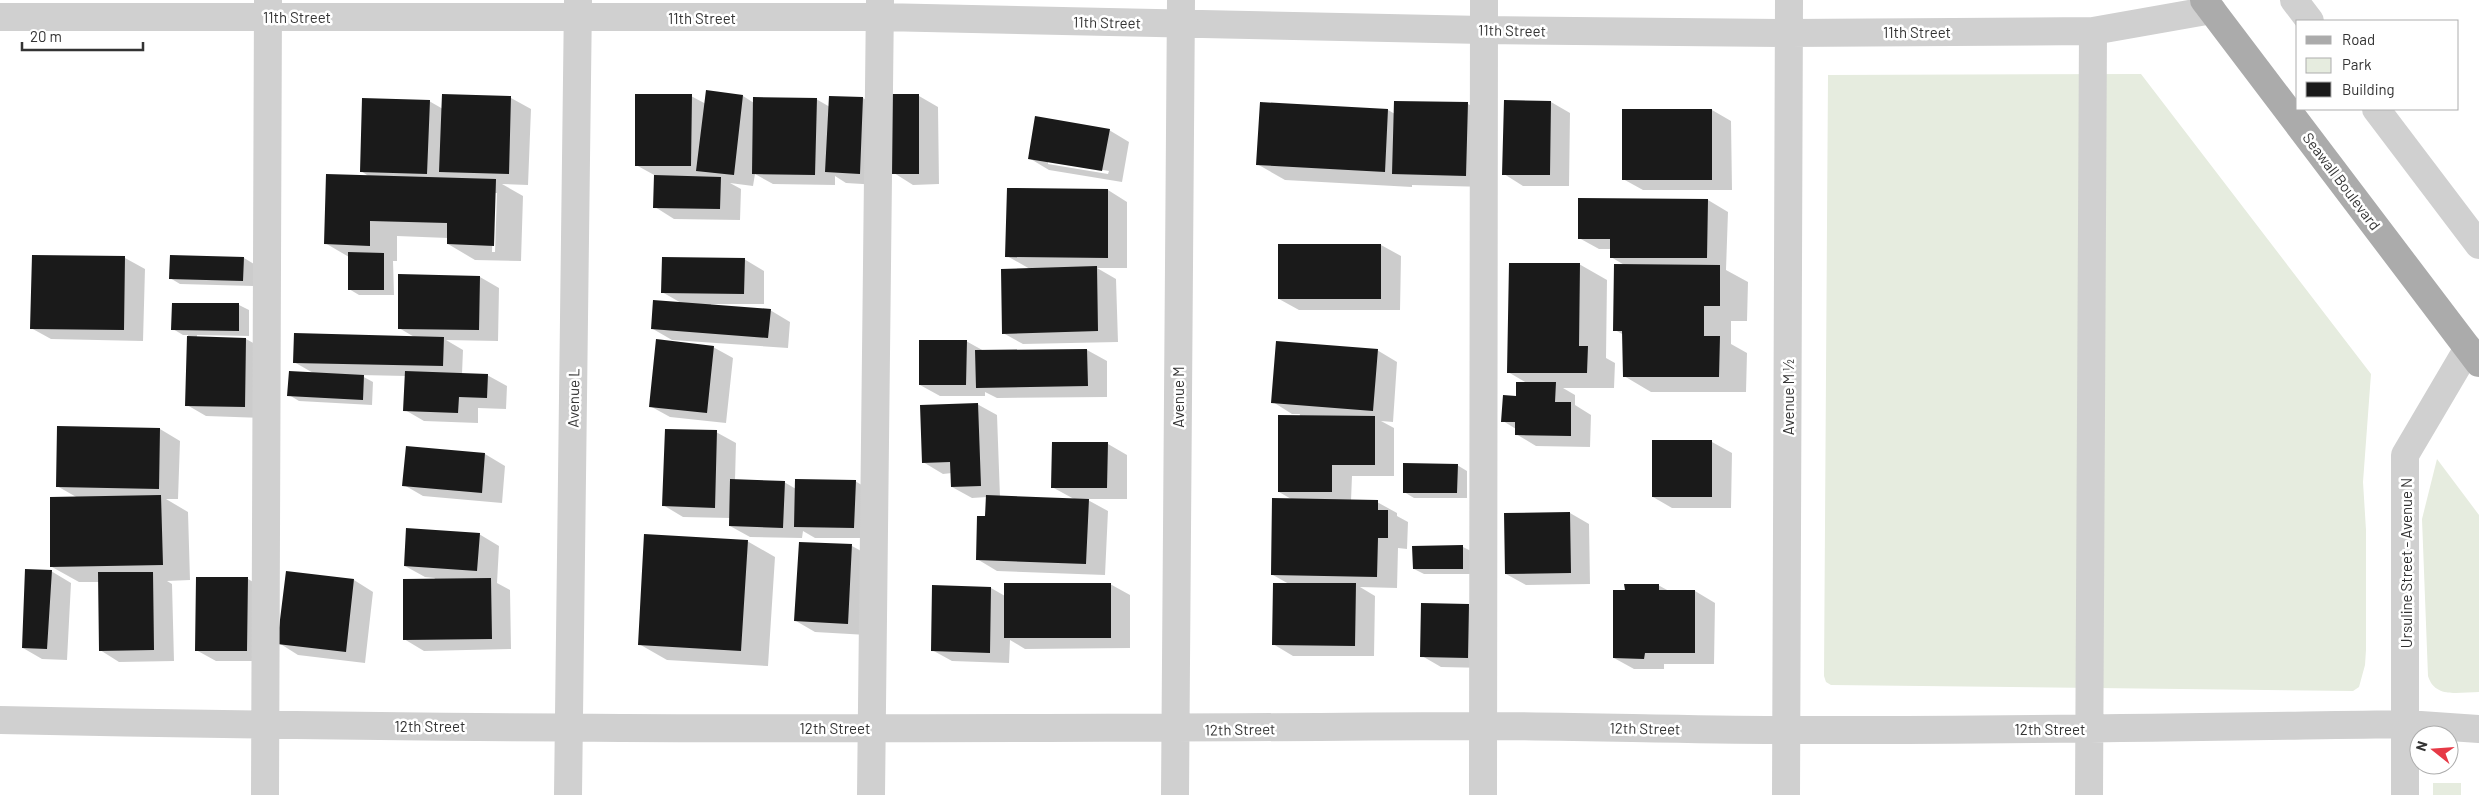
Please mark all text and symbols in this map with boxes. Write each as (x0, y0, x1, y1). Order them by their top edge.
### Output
street label: 11th Street (263, 8, 331, 26)
street label: 11th Street (668, 9, 736, 27)
street label: 11th Street (1073, 12, 1141, 32)
scale bar (22, 20, 144, 52)
street label: 11th Street (1478, 20, 1546, 40)
legend (2296, 20, 2459, 110)
street label: 11th Street (1883, 23, 1951, 41)
text: 20 m (30, 27, 62, 45)
text: Road (2342, 30, 2375, 48)
text: Park (2342, 55, 2372, 73)
text: Building (2342, 80, 2395, 98)
street label: Seawall Boulevard (2299, 129, 2385, 233)
street label: Avenue M ½ (1779, 359, 1797, 435)
street label: Avenue M (1169, 366, 1187, 428)
street label: Avenue L (563, 368, 583, 428)
street label: Ursuline Street - Avenue N (2397, 478, 2415, 648)
street label: 12th Street (395, 717, 465, 735)
street label: 12th Street (1609, 718, 1681, 738)
street label: 12th Street (800, 719, 870, 737)
street label: 12th Street (1204, 719, 1276, 739)
street label: 12th Street (2015, 720, 2085, 738)
north arrow (2409, 725, 2459, 775)
text: N (2412, 739, 2431, 753)

